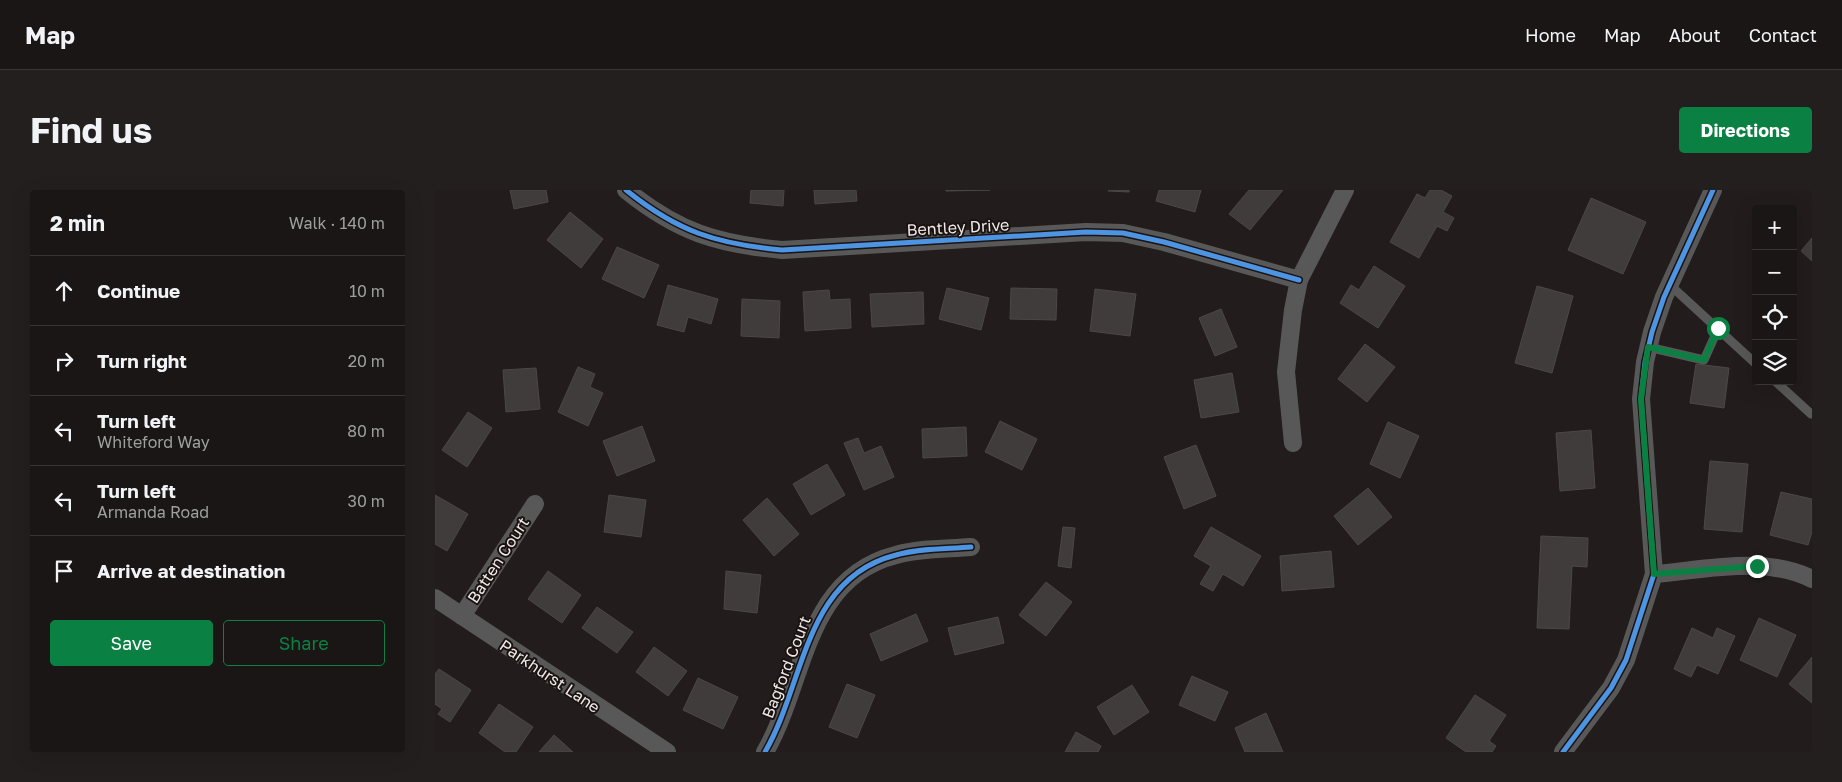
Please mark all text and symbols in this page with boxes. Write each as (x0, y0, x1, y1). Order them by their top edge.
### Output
text: Map (25, 20, 75, 49)
text: Home (1525, 24, 1576, 46)
text: Map (1604, 24, 1641, 46)
text: About (1669, 24, 1721, 46)
text: Contact (1749, 24, 1817, 46)
button: Directions (1679, 107, 1812, 153)
text: Find us (30, 109, 152, 151)
map controls (1752, 205, 1797, 385)
button: + (1752, 205, 1797, 250)
text: 2 min (50, 210, 105, 236)
text: Walk · 140 m (289, 213, 385, 233)
street label: Bentley Drive (906, 214, 1010, 240)
button: − (1752, 250, 1797, 295)
icon: ahead (50, 277, 78, 305)
text: Continue (97, 279, 180, 302)
text: 10 m (349, 281, 385, 301)
button: locate (1752, 295, 1797, 340)
route start (1707, 317, 1730, 340)
button: layers (1752, 340, 1797, 385)
icon: right (50, 347, 78, 375)
text: Turn right (97, 349, 187, 372)
text: 20 m (348, 351, 385, 371)
text: Turn left (97, 409, 176, 432)
icon: left (50, 417, 78, 445)
text: 80 m (347, 421, 385, 441)
text: Whiteford Way (97, 432, 210, 452)
text: Turn left (97, 479, 176, 502)
icon: left (50, 487, 78, 515)
text: 30 m (348, 491, 385, 511)
text: Armanda Road (97, 502, 209, 522)
street label: Batten Court (463, 513, 533, 607)
route end (1746, 555, 1769, 578)
icon: arrive (50, 557, 78, 585)
text: Arrive at destination (97, 559, 285, 582)
street label: Bagford Court (757, 613, 815, 721)
button: Save (50, 620, 213, 666)
button: Share (223, 620, 385, 666)
street label: Parkhurst Lane (496, 635, 604, 717)

